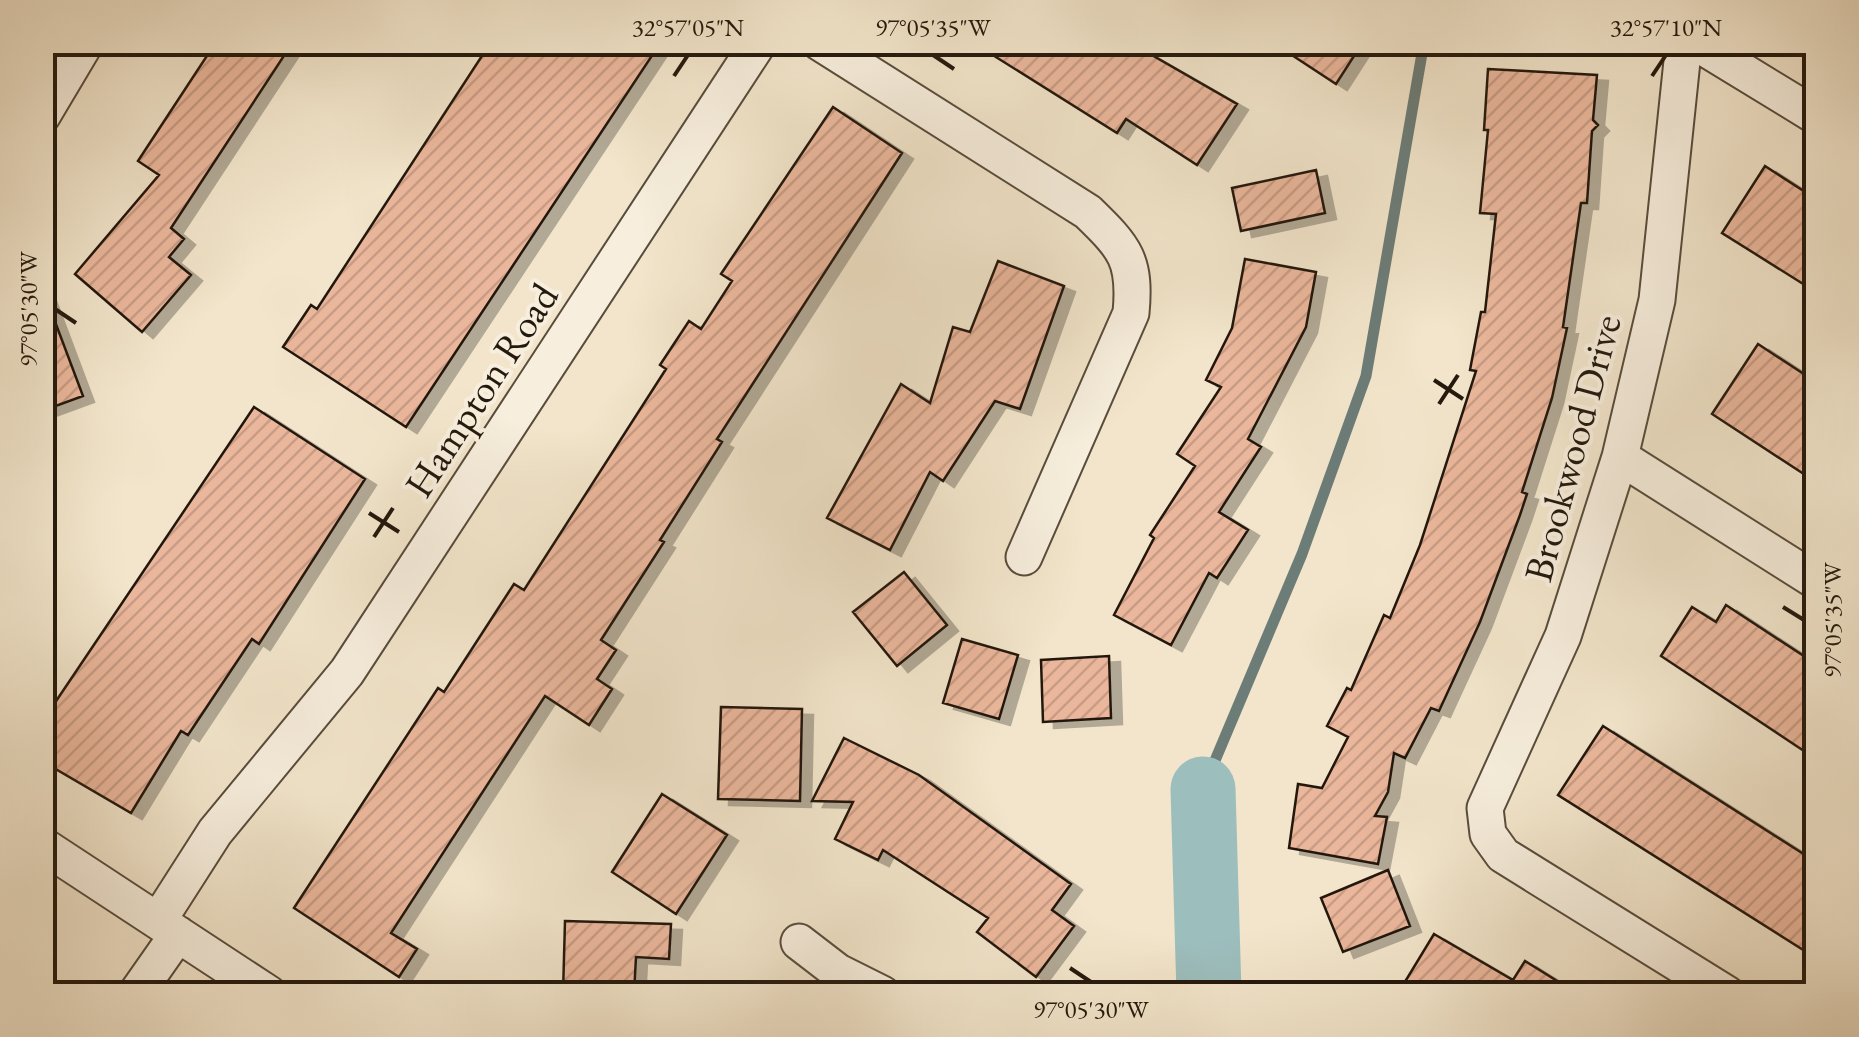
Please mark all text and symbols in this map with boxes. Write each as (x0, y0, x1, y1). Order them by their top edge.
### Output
text: 32°57'05"N (632, 11, 744, 43)
text: 97°05'35"W (875, 11, 992, 43)
text: 32°57'10"N (1610, 11, 1722, 43)
text: 97°05'30"W (12, 250, 44, 367)
street label: Hampton Road (392, 272, 570, 507)
street label: Brookwood Drive (1511, 309, 1633, 587)
text: 97°05'35"W (1816, 561, 1848, 678)
text: 97°05'30"W (1033, 993, 1150, 1025)

